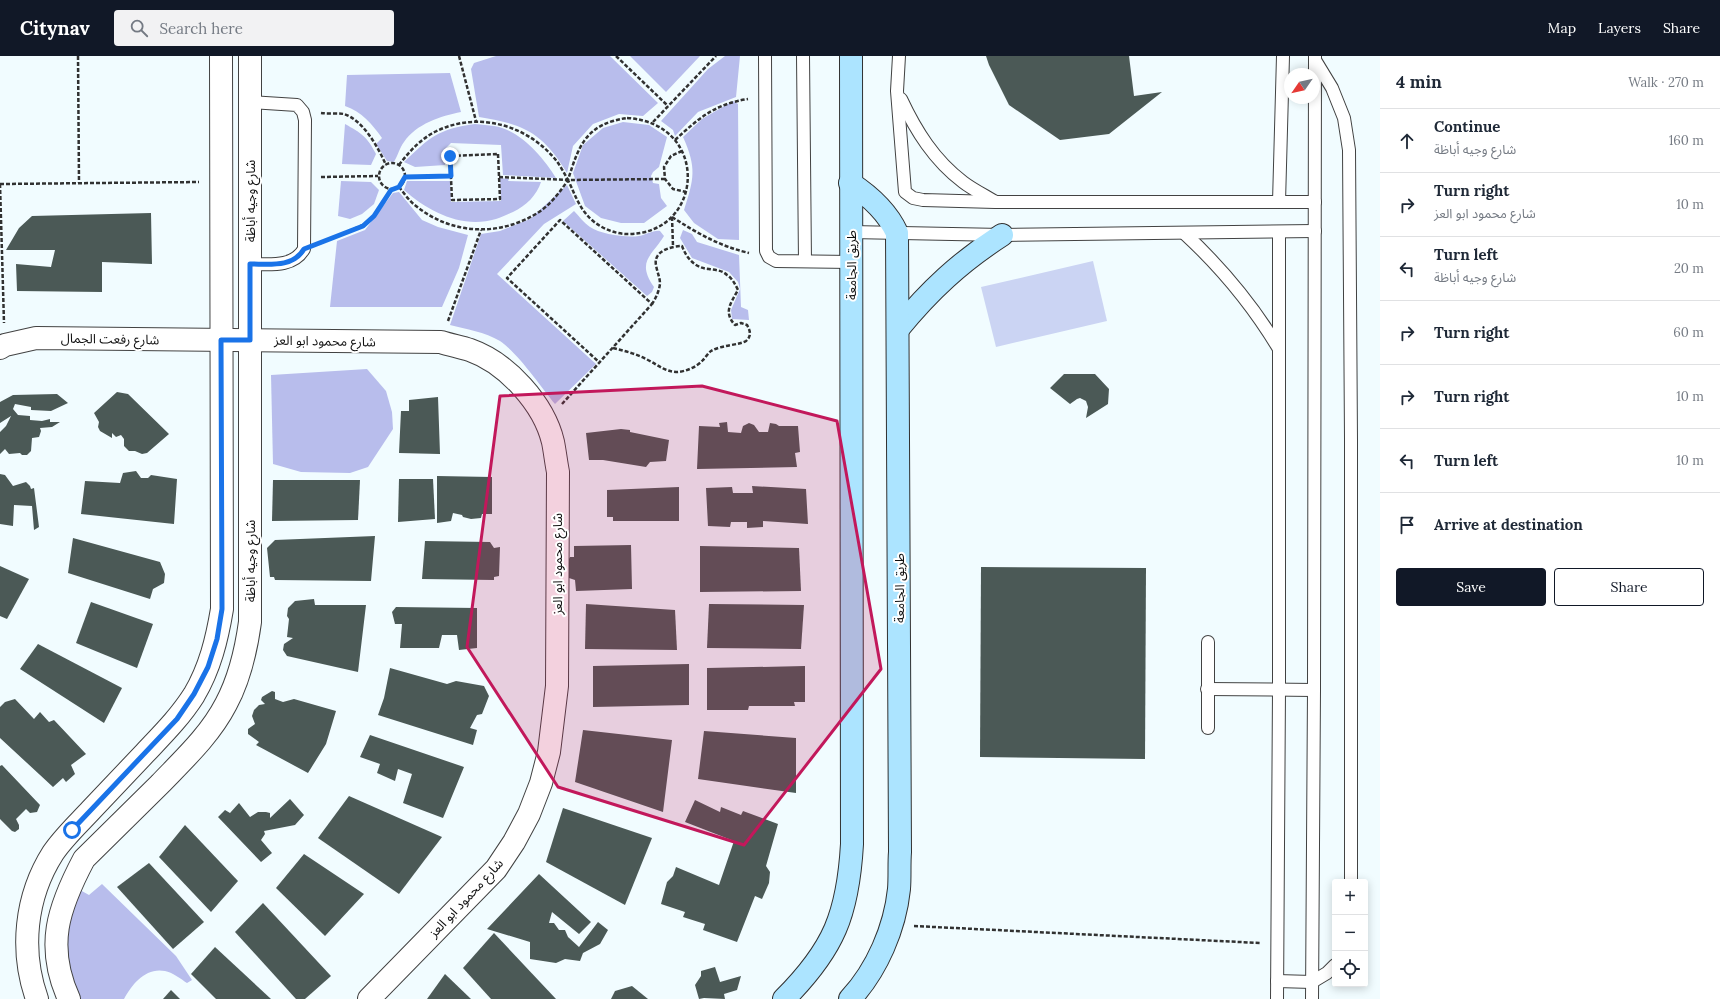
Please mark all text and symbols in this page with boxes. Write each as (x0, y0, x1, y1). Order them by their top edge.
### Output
search box (114, 10, 394, 46)
text: Citynav (20, 16, 90, 40)
icon: search (128, 17, 150, 39)
text: Search here (160, 19, 243, 38)
text: Map (1548, 19, 1576, 37)
text: Layers (1598, 19, 1641, 37)
text: Share (1663, 19, 1700, 37)
north arrow (1284, 68, 1320, 104)
text: 4 min (1396, 71, 1442, 93)
text: Walk · 270 m (1628, 74, 1704, 91)
text: Continue (1434, 117, 1500, 136)
icon: ahead (1396, 130, 1418, 152)
text: 160 m (1669, 132, 1704, 149)
text: شارع وجيه أباظة (1434, 141, 1516, 158)
route end (441, 147, 459, 165)
street label: شارع وجيه أباظة (242, 160, 261, 242)
text: Turn right (1434, 181, 1510, 200)
icon: right (1396, 194, 1418, 216)
text: 10 m (1676, 196, 1704, 213)
text: شارع محمود ابو العز (1434, 205, 1536, 222)
street label: طريق الجامعة (843, 230, 860, 300)
text: Turn left (1434, 245, 1498, 264)
icon: left (1396, 258, 1418, 280)
text: 20 m (1674, 260, 1704, 277)
text: شارع وجيه أباظة (1434, 269, 1516, 286)
icon: right (1396, 322, 1418, 344)
text: Turn right (1434, 323, 1510, 342)
text: 60 m (1673, 324, 1704, 341)
street label: شارع رفعت الجمال (61, 330, 159, 350)
street label: شارع محمود ابو العز (273, 332, 376, 352)
icon: right (1396, 386, 1418, 408)
text: Turn right (1434, 387, 1510, 406)
text: 10 m (1676, 388, 1704, 405)
icon: left (1396, 450, 1418, 472)
text: Turn left (1434, 451, 1498, 470)
text: 10 m (1676, 452, 1704, 469)
street label: شارع محمود ابو العز (549, 513, 568, 616)
icon: arrive (1396, 514, 1418, 536)
text: Arrive at destination (1434, 515, 1583, 534)
street label: شارع وجيه أباظة (242, 520, 261, 602)
street label: طريق الجامعة (891, 553, 908, 623)
button: Save (1396, 568, 1546, 606)
button: Share (1554, 568, 1704, 606)
route start (63, 821, 81, 839)
street label: شارع محمود ابو العز (424, 855, 508, 943)
map controls (1332, 879, 1368, 987)
button: + (1332, 879, 1368, 915)
button: − (1332, 915, 1368, 951)
button: locate (1332, 951, 1368, 987)

